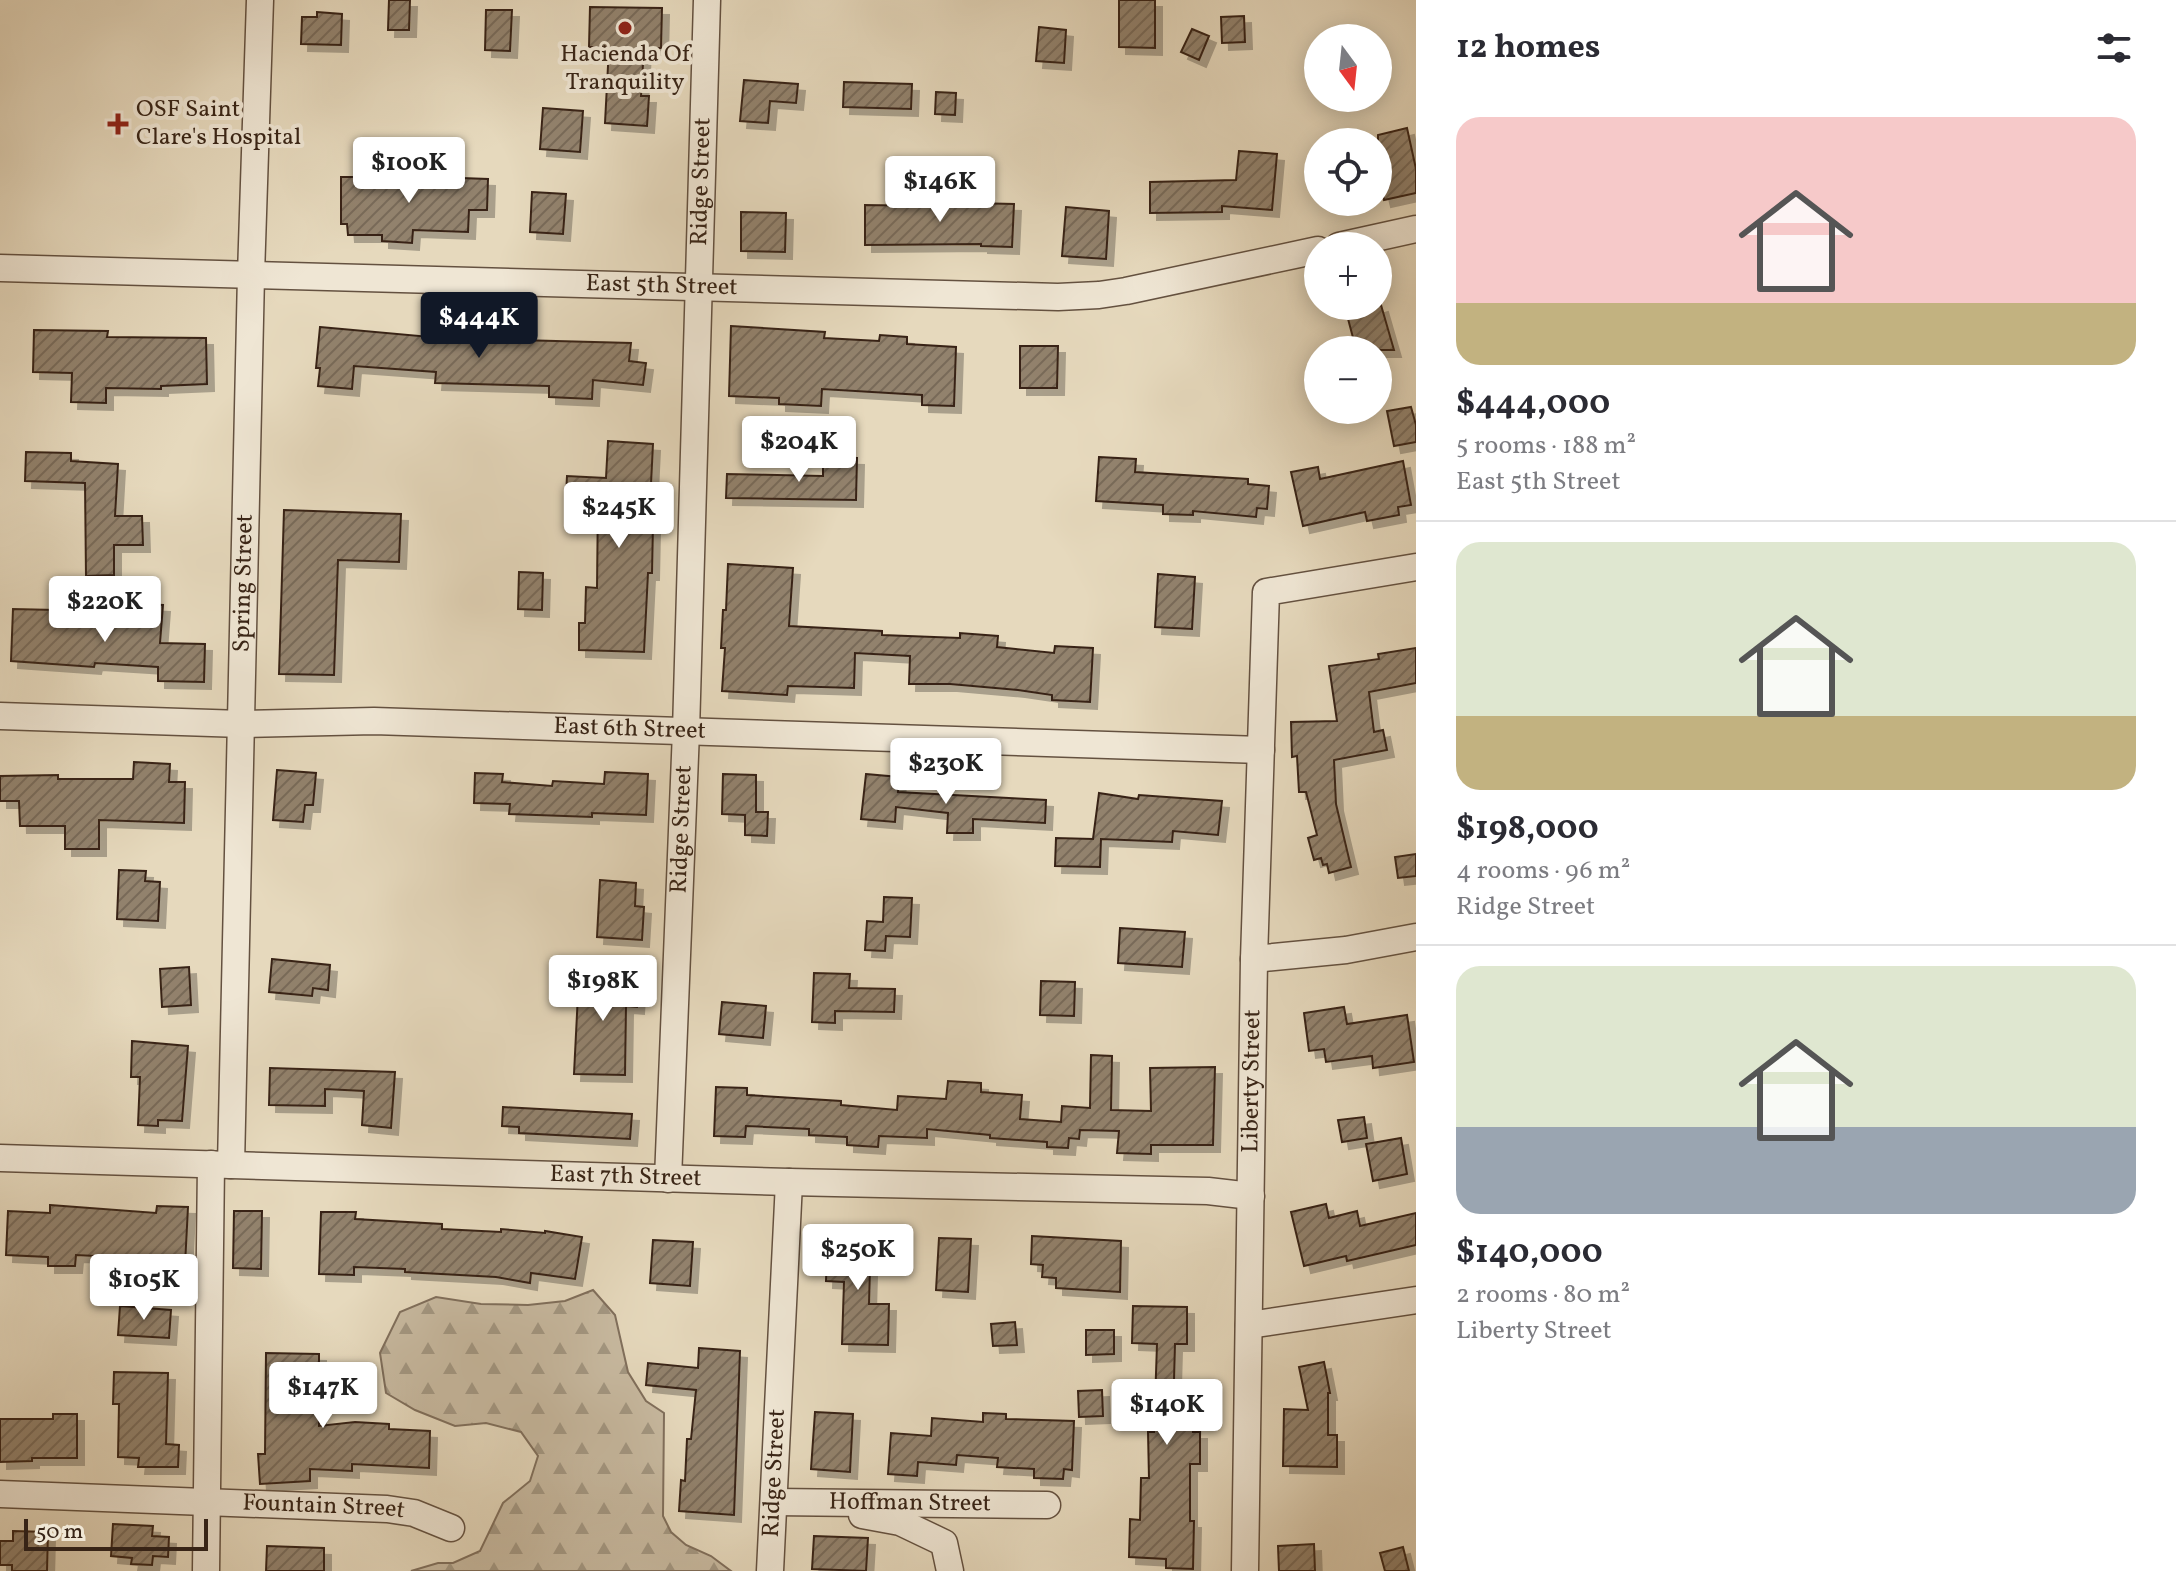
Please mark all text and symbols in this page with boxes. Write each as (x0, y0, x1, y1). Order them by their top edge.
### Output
marker: Hacienda Of Tranquility (616, 19, 634, 37)
north arrow (1304, 24, 1392, 112)
map controls (1304, 24, 1392, 424)
text: 12 homes (1456, 25, 1600, 72)
icon: filters (2092, 26, 2136, 70)
place label: Hacienda Of Tranquility (560, 38, 693, 100)
place label: OSF Saint Clare's Hospital (136, 93, 301, 155)
marker: OSF Saint Clare's Hospital (107, 113, 129, 135)
street label: Ridge Street (683, 117, 721, 246)
button: locate (1304, 128, 1392, 216)
pin: $100K (353, 137, 465, 205)
text: $100K (371, 145, 447, 181)
pin: $146K (884, 156, 996, 224)
text: $146K (903, 164, 977, 200)
icon: home (1724, 169, 1868, 313)
button: + (1304, 232, 1392, 320)
street label: East 5th Street (585, 267, 738, 305)
pin: $444K (423, 292, 535, 360)
text: $444K (439, 300, 519, 336)
button: − (1304, 336, 1392, 424)
text: $444,000 (1456, 381, 1610, 428)
pin: $204K (743, 416, 855, 484)
text: $204K (760, 424, 838, 460)
text: 5 rooms · 188 m² (1456, 428, 1636, 464)
text: East 5th Street (1456, 464, 1621, 500)
pin: $245K (563, 482, 675, 550)
text: $245K (582, 490, 656, 526)
street label: Spring Street (226, 513, 263, 653)
pin: $220K (49, 576, 161, 644)
text: $220K (67, 584, 143, 620)
icon: home (1724, 594, 1868, 738)
street label: East 6th Street (553, 710, 707, 749)
pin: $230K (890, 738, 1002, 806)
text: $230K (908, 746, 984, 782)
street label: Ridge Street (662, 764, 702, 894)
text: $198,000 (1456, 806, 1599, 853)
text: 4 rooms · 96 m² (1456, 853, 1630, 889)
text: Ridge Street (1456, 889, 1595, 925)
pin: $198K (547, 955, 659, 1023)
text: $198K (567, 963, 639, 999)
street label: Liberty Street (1234, 1009, 1270, 1153)
icon: home (1724, 1018, 1868, 1162)
street label: East 7th Street (549, 1158, 702, 1196)
pin: $250K (802, 1224, 914, 1292)
text: $140,000 (1456, 1230, 1603, 1277)
text: $250K (820, 1232, 896, 1268)
pin: $105K (88, 1254, 200, 1322)
text: $105K (108, 1262, 180, 1298)
text: 2 rooms · 80 m² (1456, 1277, 1630, 1313)
text: Liberty Street (1456, 1313, 1612, 1349)
pin: $147K (267, 1362, 379, 1430)
text: $147K (287, 1370, 359, 1406)
pin: $140K (1111, 1379, 1223, 1447)
text: $140K (1129, 1387, 1205, 1423)
street label: Ridge Street (755, 1408, 795, 1538)
street label: Fountain Street (242, 1486, 407, 1528)
street label: Hoffman Street (829, 1486, 991, 1521)
scale bar (24, 1515, 208, 1551)
text: 50 m (36, 1517, 83, 1548)

